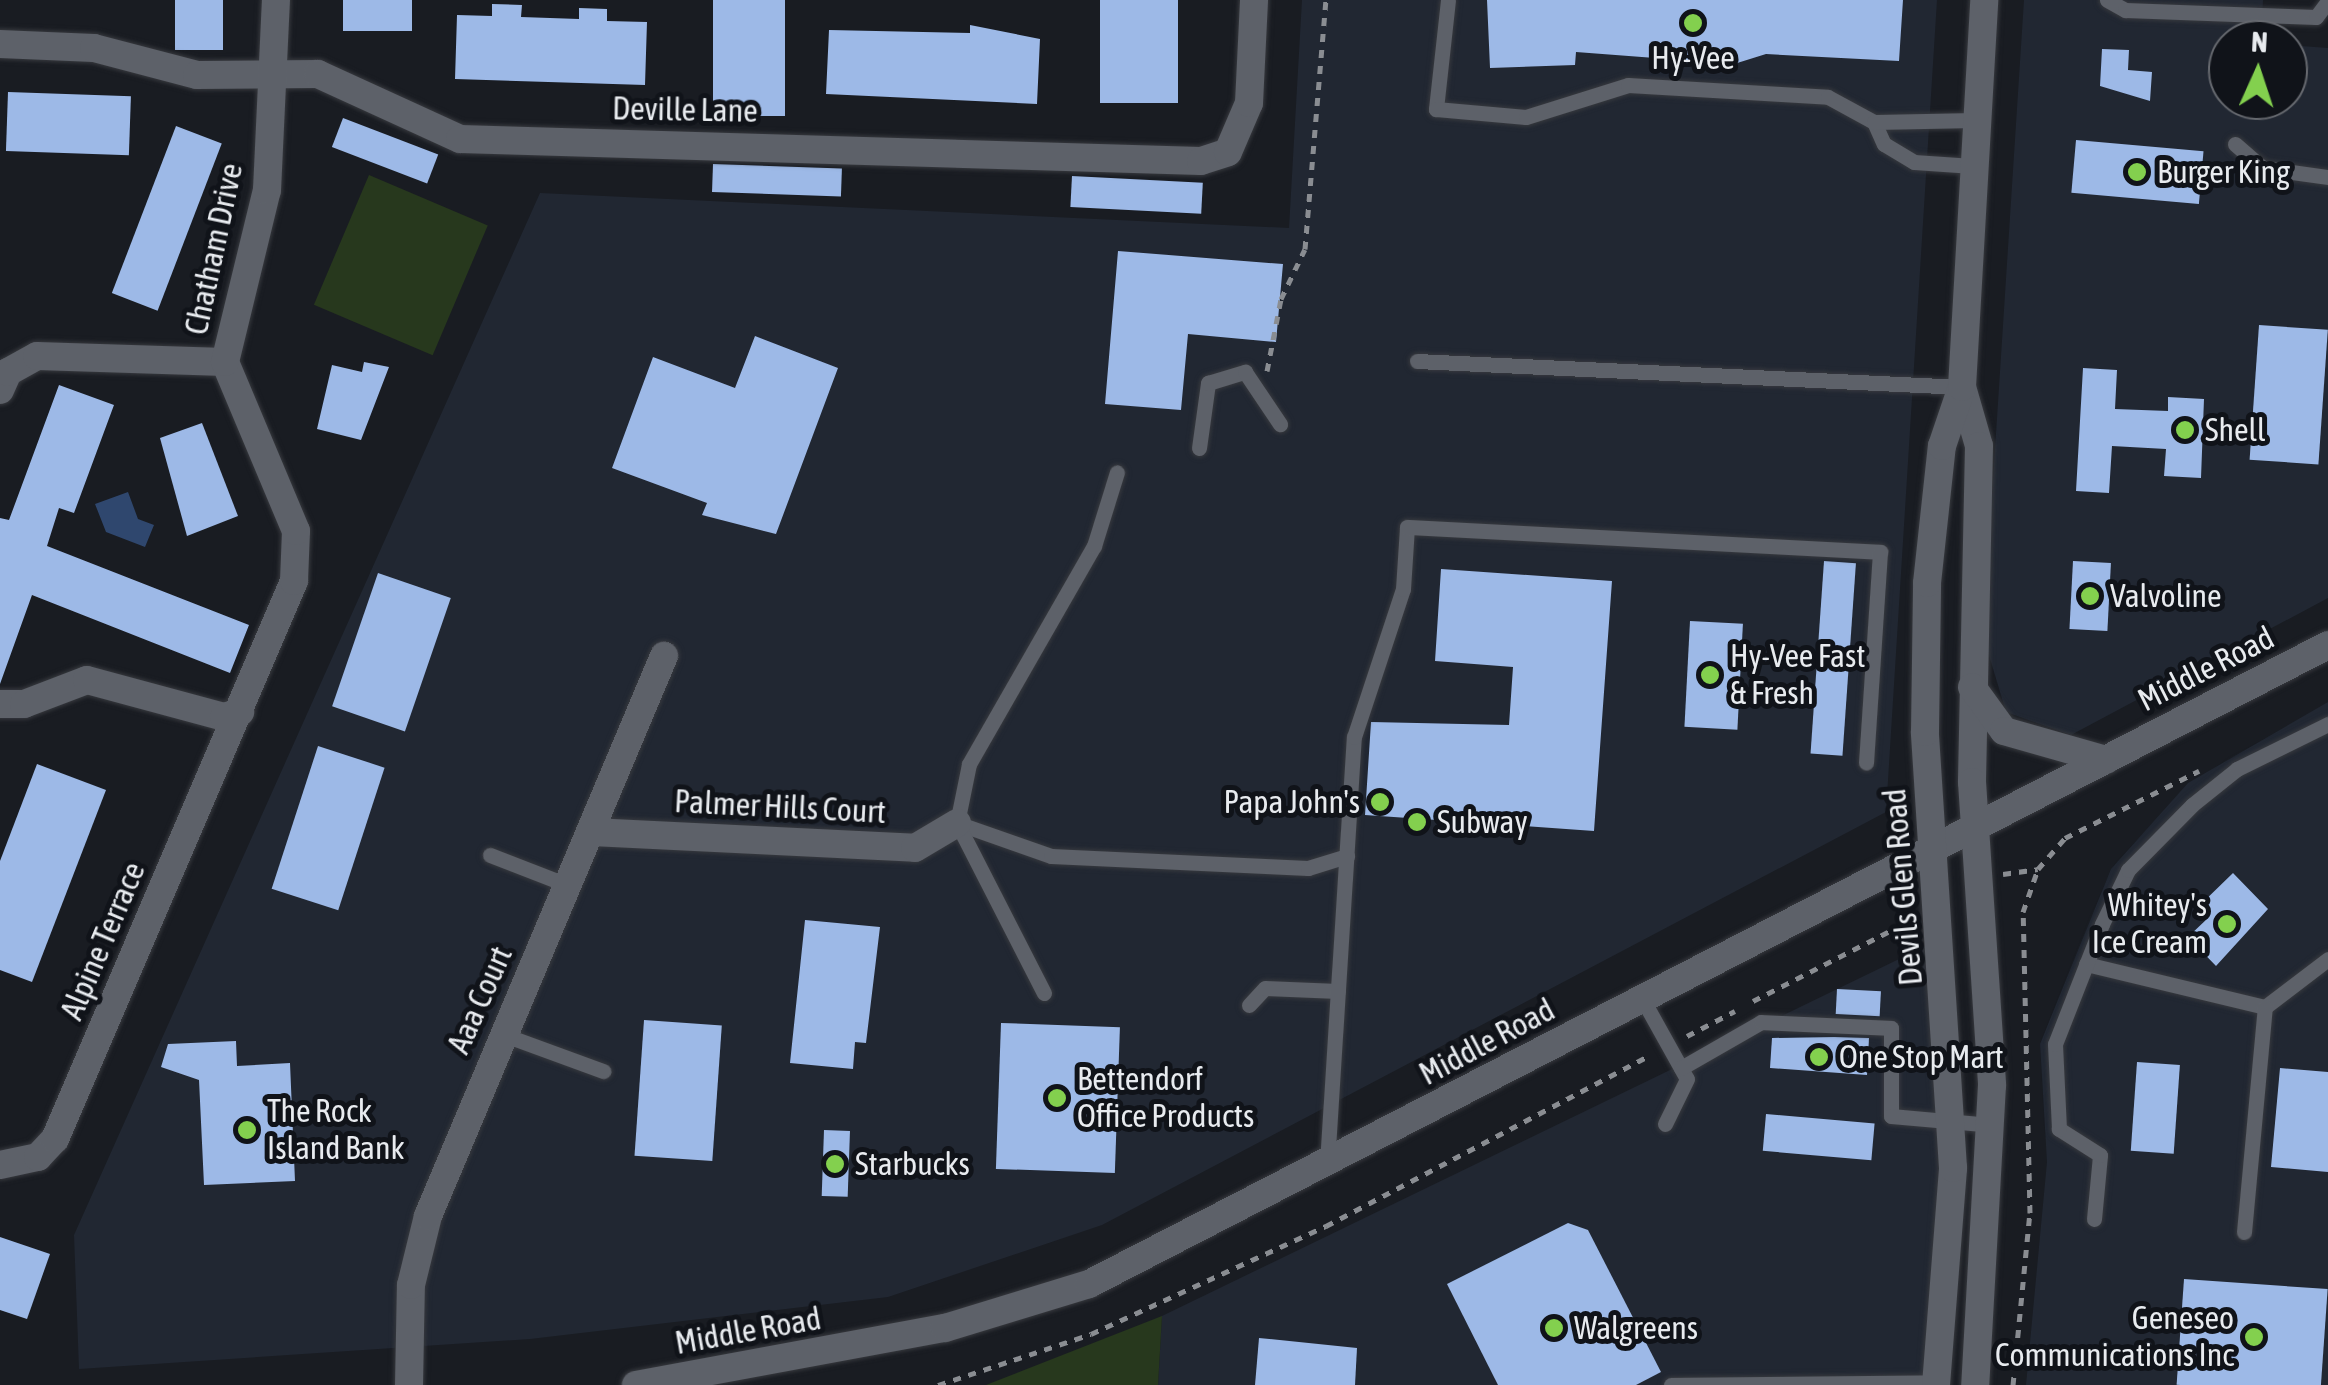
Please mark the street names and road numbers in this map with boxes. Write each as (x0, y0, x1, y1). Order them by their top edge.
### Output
street label: Deville Lane (612, 90, 758, 130)
street label: Chatham Drive (177, 160, 251, 338)
street label: Middle Road (2132, 618, 2280, 720)
street label: Palmer Hills Court (673, 782, 887, 832)
street label: Devils Glen Road (1875, 787, 1931, 987)
street label: Alpine Terrace (53, 857, 153, 1025)
street label: Aaa Court (439, 941, 521, 1059)
street label: Middle Road (1413, 990, 1561, 1094)
street label: Middle Road (672, 1299, 824, 1363)

